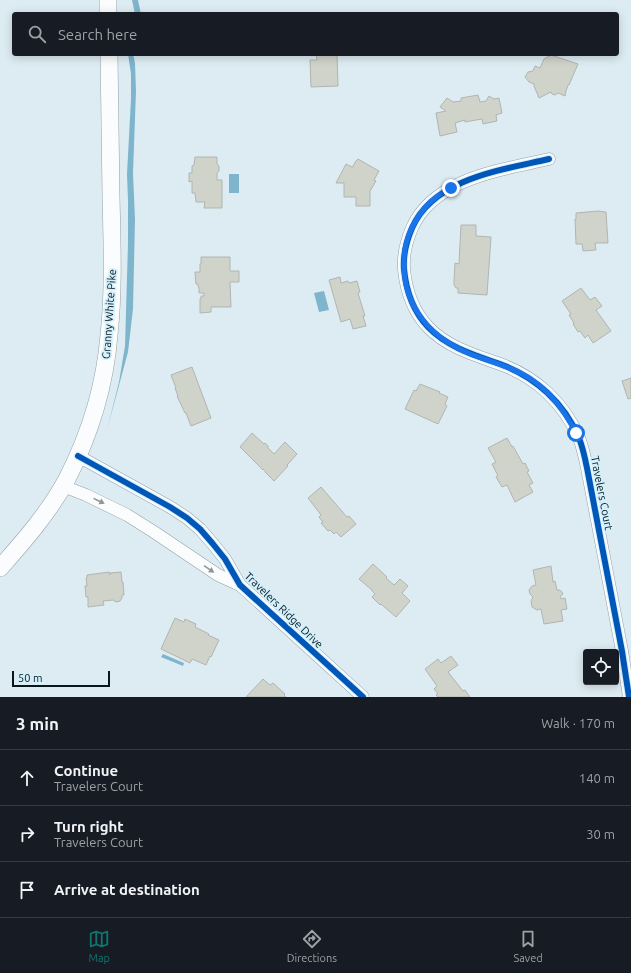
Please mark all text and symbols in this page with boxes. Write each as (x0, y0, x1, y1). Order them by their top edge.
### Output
search box (12, 12, 619, 56)
icon: search (26, 23, 48, 45)
text: Search here (58, 26, 137, 43)
route end (442, 179, 460, 197)
street label: Granny White Pike (100, 269, 118, 359)
route start (567, 424, 585, 442)
street label: Travelers Court (589, 455, 615, 532)
one-way arrow (93, 498, 105, 504)
one-way arrow (203, 566, 215, 573)
street label: Travelers Ridge Drive (242, 569, 326, 651)
map controls (583, 649, 619, 685)
button: locate (583, 649, 619, 685)
scale bar (12, 669, 110, 688)
text: 50 m (18, 672, 42, 684)
text: 3 min (16, 714, 59, 733)
text: Walk · 170 m (541, 716, 615, 730)
text: Continue (54, 762, 118, 779)
icon: ahead (16, 767, 38, 789)
text: 140 m (579, 771, 615, 785)
text: Travelers Court (54, 779, 143, 793)
text: Turn right (54, 818, 124, 835)
icon: right (16, 823, 38, 845)
text: 30 m (586, 827, 615, 841)
text: Travelers Court (54, 835, 143, 849)
icon: arrive (16, 879, 38, 901)
text: Arrive at destination (54, 881, 200, 898)
tab: Map (88, 928, 110, 964)
tab: Directions (287, 928, 337, 964)
tab: Saved (513, 928, 543, 964)

